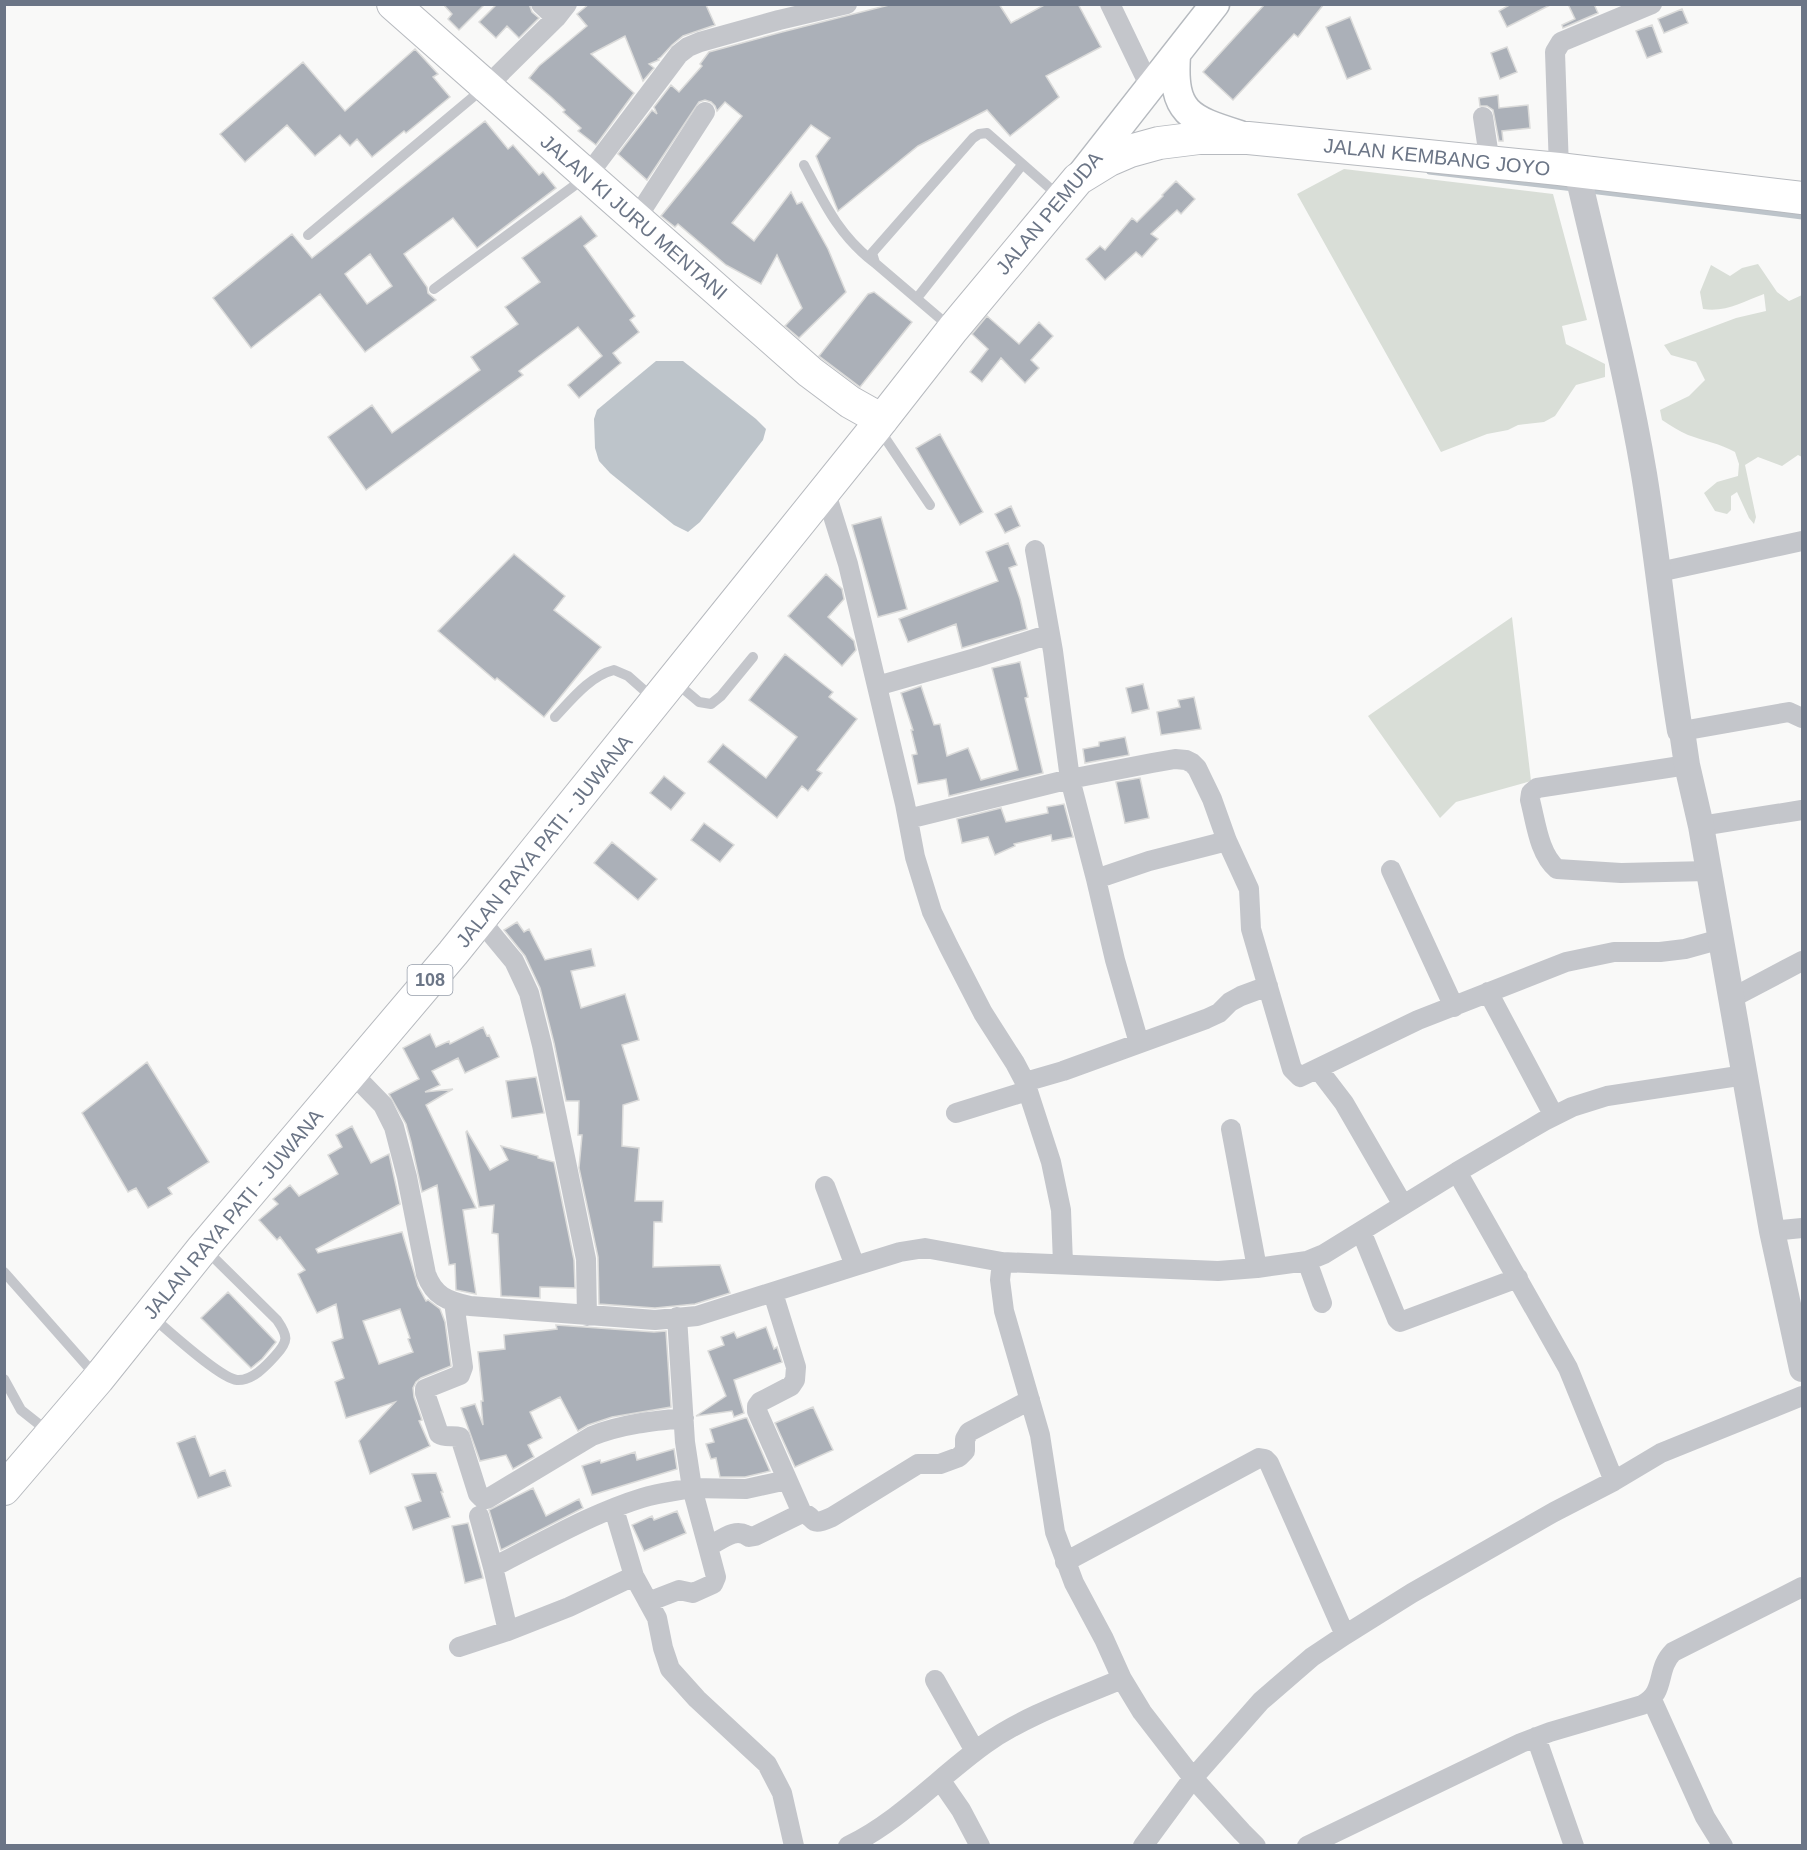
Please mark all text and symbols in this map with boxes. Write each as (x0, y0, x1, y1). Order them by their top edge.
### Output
street label: JALAN KI JURU MENTANI (536, 130, 732, 304)
street label: JALAN KEMBANG JOYO (1323, 134, 1551, 180)
street label: JALAN PEMUDA (991, 147, 1107, 279)
street label: JALAN RAYA PATI - JUWANA (452, 730, 637, 952)
road number: 108 (408, 965, 452, 995)
street label: JALAN RAYA PATI - JUWANA (139, 1104, 328, 1323)

